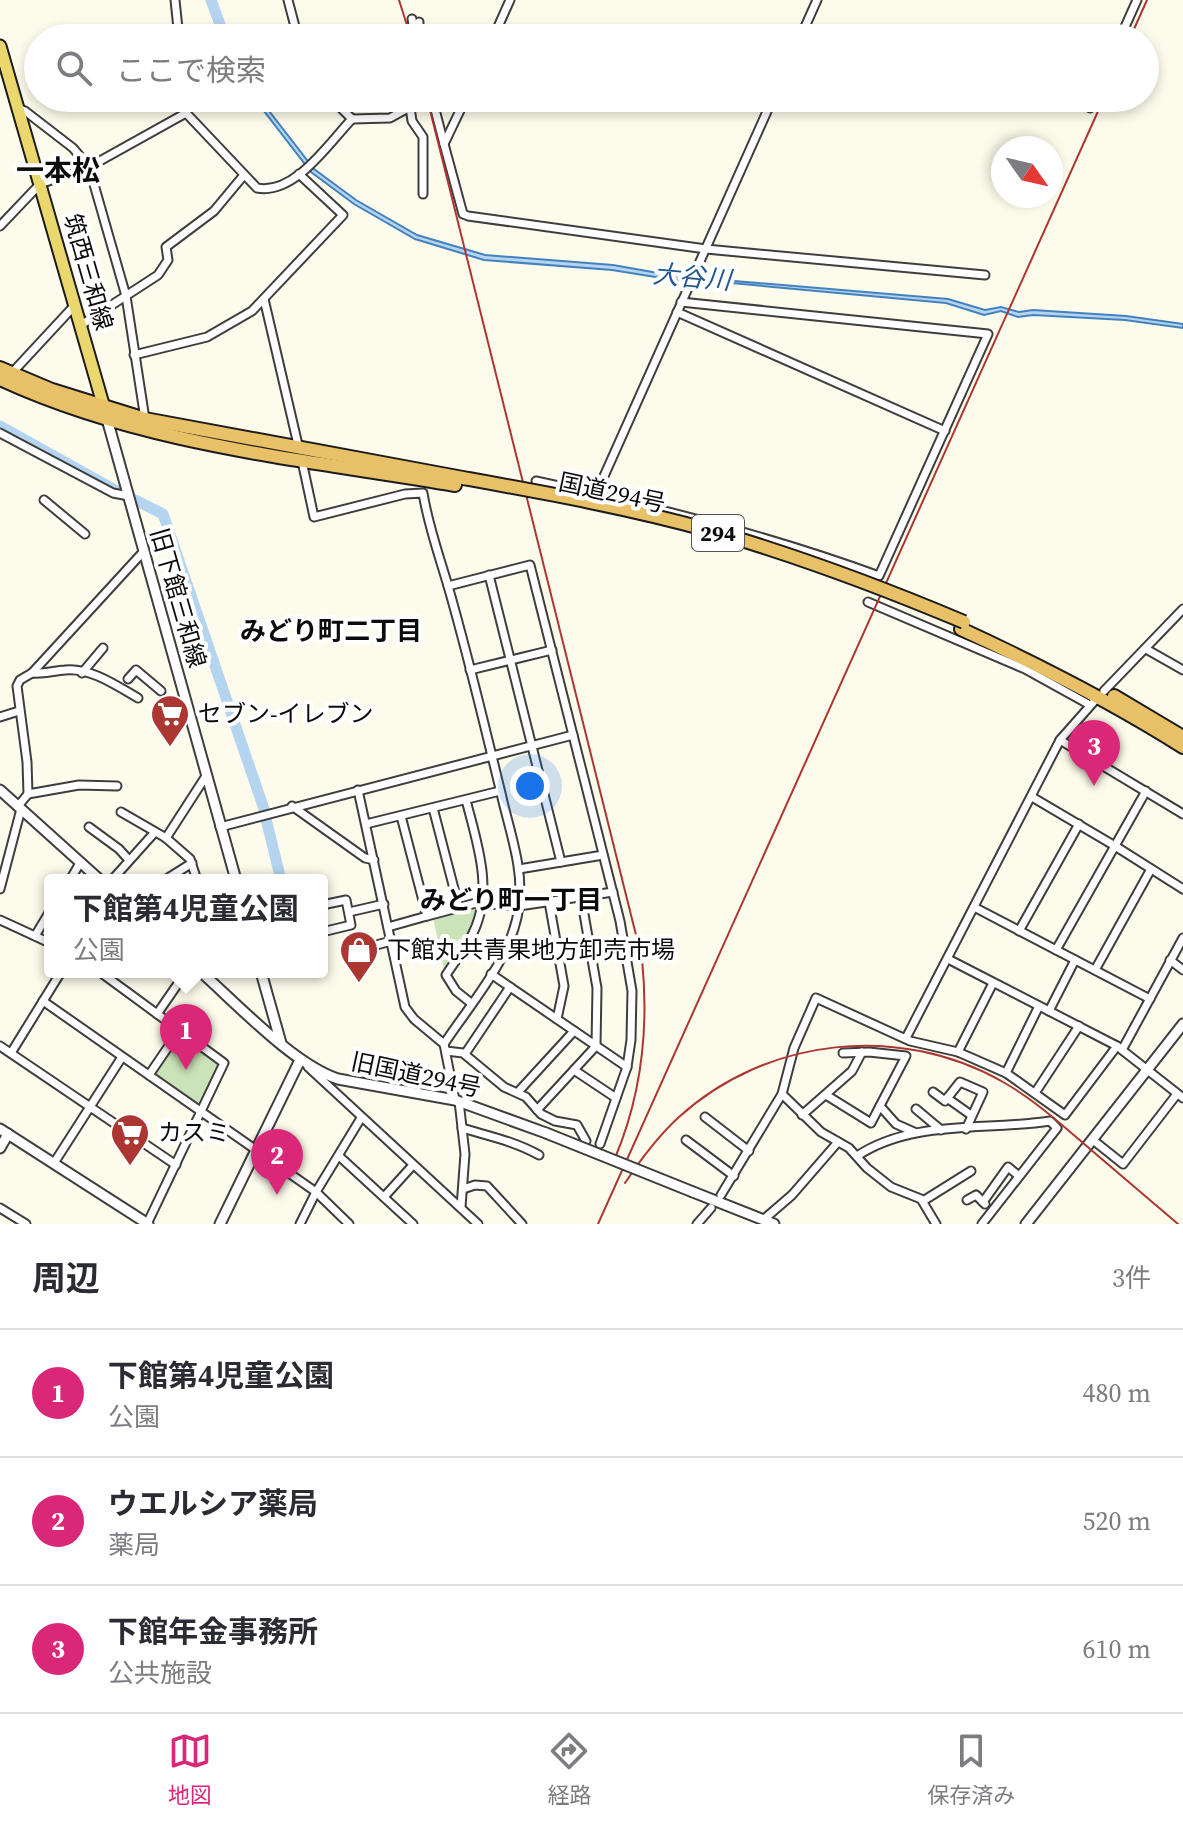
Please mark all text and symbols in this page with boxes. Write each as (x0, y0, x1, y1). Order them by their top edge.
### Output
search box (24, 24, 1159, 112)
icon: search (52, 46, 96, 90)
text: ここで検索 (116, 50, 266, 91)
north arrow (991, 136, 1063, 208)
district label: 一本松 (16, 151, 100, 189)
street label: 筑西三和線 (56, 210, 121, 334)
water label: 大谷川 (652, 256, 735, 299)
street label: 国道294号 (556, 465, 668, 520)
road number: 294 (692, 515, 744, 551)
street label: 旧下館三和線 (143, 524, 214, 672)
district label: みどり町二丁目 (240, 613, 422, 649)
supermarket icon: セブン-イレブン (149, 693, 191, 748)
place label: セブン-イレブン (198, 697, 374, 730)
pin: 3 (1068, 720, 1120, 786)
your location (510, 766, 550, 806)
popup (44, 874, 328, 978)
district label: みどり町一丁目 (420, 882, 602, 918)
text: 下館第4児童公園 (73, 888, 299, 929)
shop icon: 下館丸共青果地方卸売市場 (338, 929, 380, 984)
text: 公園 (73, 932, 125, 968)
place label: 下館丸共青果地方卸売市場 (387, 933, 675, 966)
pin: 1 (160, 1004, 212, 1070)
street label: 旧国道294号 (348, 1045, 484, 1104)
supermarket icon: カスミ (109, 1112, 151, 1167)
place label: カスミ (158, 1116, 230, 1149)
pin: 2 (251, 1129, 303, 1195)
text: 周辺 (32, 1255, 100, 1301)
text: 3件 (1112, 1260, 1151, 1296)
text: 下館第4児童公園 (108, 1355, 334, 1396)
text: 1 (51, 1375, 65, 1411)
text: 480 m (1083, 1375, 1151, 1411)
text: 公園 (108, 1399, 160, 1435)
text: ウエルシア薬局 (108, 1483, 318, 1524)
text: 2 (51, 1503, 65, 1539)
text: 520 m (1083, 1503, 1151, 1539)
text: 薬局 (108, 1527, 160, 1563)
text: 下館年金事務所 (108, 1611, 318, 1652)
text: 3 (51, 1631, 65, 1667)
text: 610 m (1083, 1631, 1151, 1667)
text: 公共施設 (108, 1655, 212, 1691)
tab: 地図 (168, 1729, 212, 1810)
tab: 経路 (547, 1729, 591, 1810)
tab: 保存済み (927, 1729, 1015, 1810)

